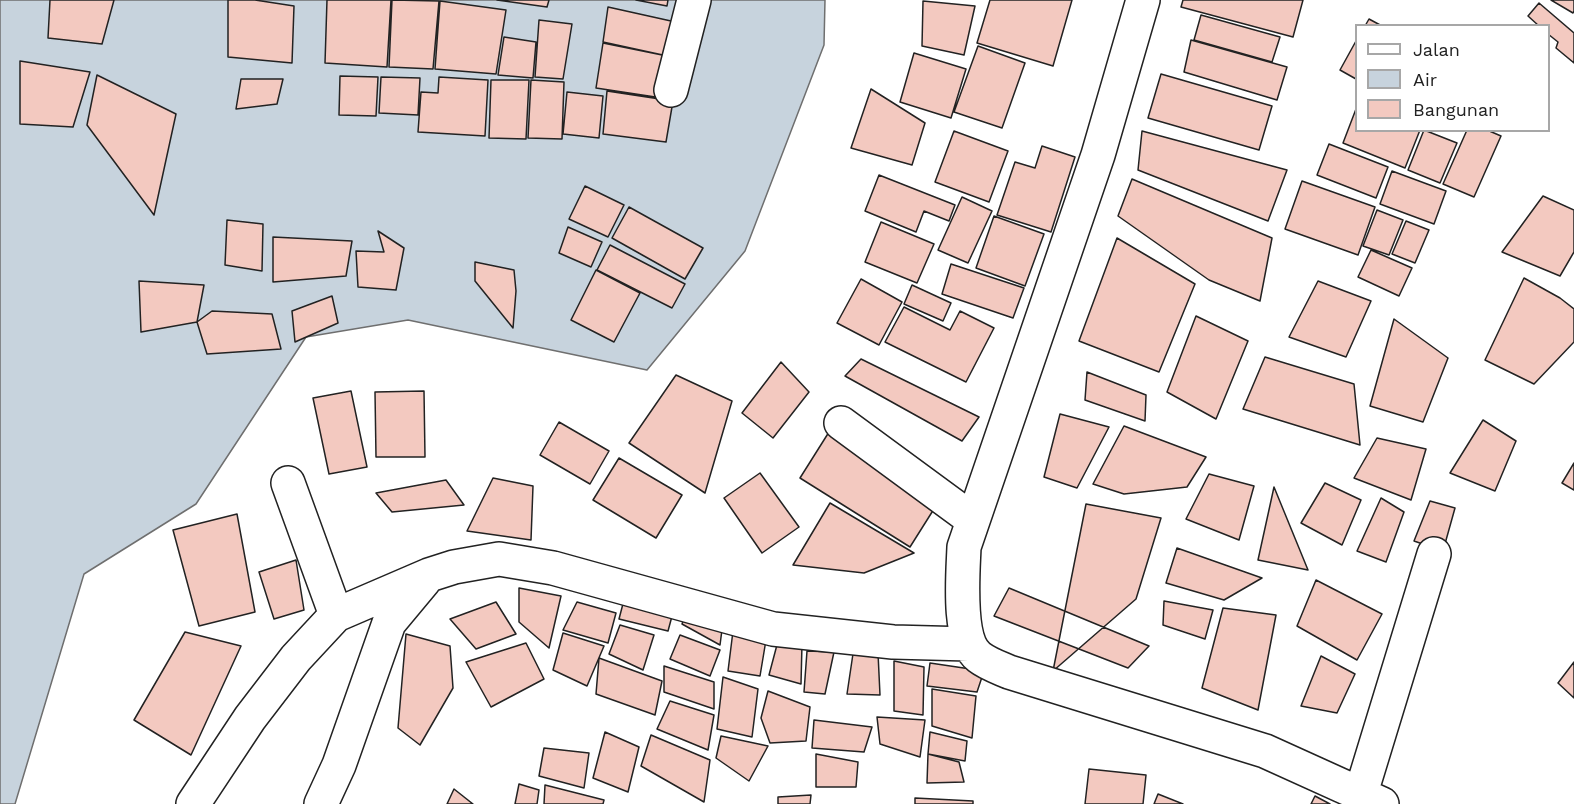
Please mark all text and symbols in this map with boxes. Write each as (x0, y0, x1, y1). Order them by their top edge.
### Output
legend (1355, 24, 1550, 132)
text: Jalan (1413, 39, 1460, 60)
text: Air (1413, 69, 1437, 90)
text: Bangunan (1413, 99, 1499, 120)

